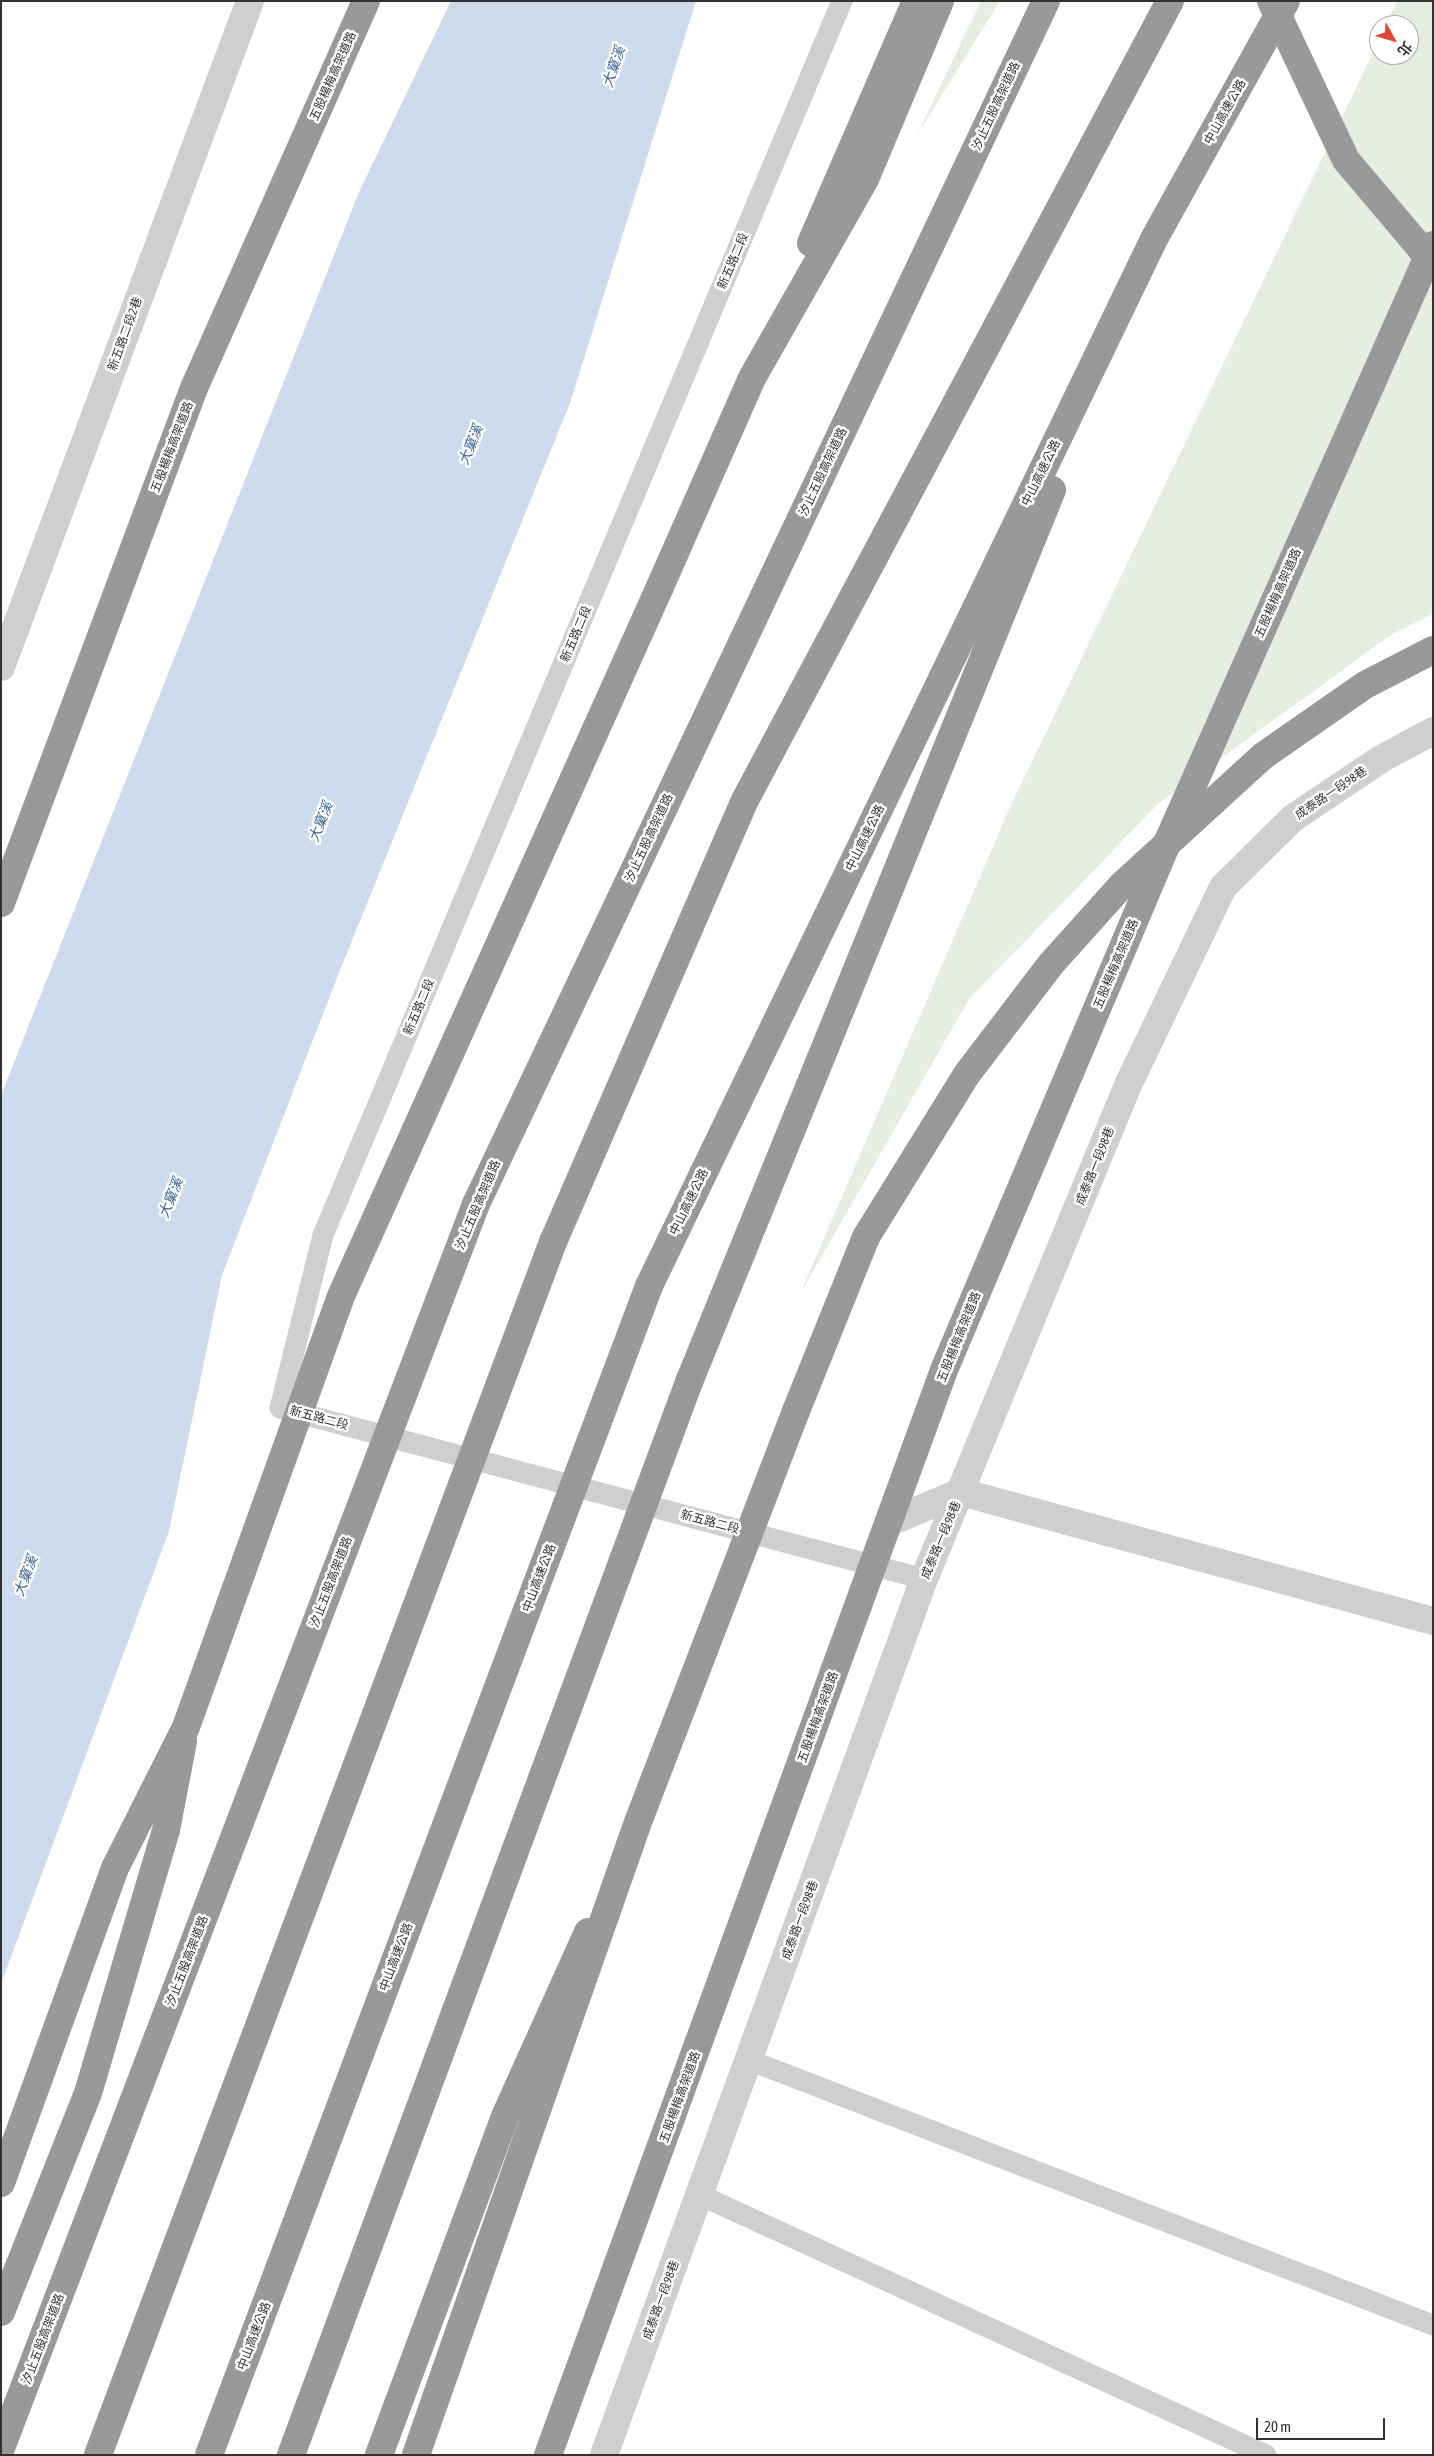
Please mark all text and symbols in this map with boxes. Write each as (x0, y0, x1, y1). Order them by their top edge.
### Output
north arrow (1369, 15, 1419, 65)
street label: 五股楊梅高架道路 (307, 29, 359, 123)
text: 北 (1394, 38, 1416, 59)
water label: 大窠溪 (599, 44, 629, 90)
street label: 汐止五股高架道路 (969, 59, 1023, 153)
street label: 中山高速公路 (1201, 77, 1249, 147)
street label: 新五路二段 (715, 231, 751, 291)
street label: 新五路二段2巷 (105, 295, 145, 373)
street label: 五股楊梅高架道路 (148, 400, 196, 494)
water label: 大窠溪 (455, 422, 487, 468)
street label: 汐止五股高架道路 (796, 425, 850, 519)
street label: 中山高速公路 (1019, 437, 1063, 509)
street label: 五股楊梅高架道路 (1252, 546, 1304, 640)
street label: 新五路二段 (558, 604, 594, 664)
street label: 成泰路一段98巷 (1292, 764, 1370, 822)
street label: 汐止五股高架道路 (622, 791, 676, 885)
water label: 大窠溪 (305, 799, 337, 845)
street label: 中山高速公路 (843, 802, 887, 874)
street label: 五股楊梅高架道路 (1091, 917, 1141, 1011)
street label: 新五路二段 (401, 977, 437, 1037)
street label: 成泰路一段98巷 (1073, 1125, 1117, 1207)
street label: 汐止五股高架道路 (453, 1158, 503, 1252)
street label: 中山高速公路 (667, 1166, 711, 1238)
water label: 大窠溪 (155, 1175, 187, 1221)
street label: 五股楊梅高架道路 (934, 1290, 984, 1384)
street label: 新五路二段 (288, 1403, 350, 1433)
street label: 成泰路一段98巷 (918, 1499, 964, 1581)
street label: 新五路二段 (679, 1507, 741, 1537)
street label: 汐止五股高架道路 (307, 1535, 355, 1629)
street label: 中山高速公路 (519, 1542, 559, 1614)
water label: 大窠溪 (11, 1553, 41, 1599)
street label: 五股楊梅高架道路 (795, 1669, 841, 1765)
street label: 成泰路一段98巷 (779, 1878, 821, 1962)
street label: 汐止五股高架道路 (163, 1914, 211, 2008)
street label: 中山高速公路 (376, 1921, 416, 1993)
street label: 五股楊梅高架道路 (657, 2049, 703, 2145)
street label: 成泰路一段98巷 (640, 2258, 682, 2342)
street label: 汐止五股高架道路 (19, 2292, 67, 2386)
street label: 中山高速公路 (234, 2300, 274, 2372)
scale bar (1259, 2408, 1388, 2440)
text: 20 m (1264, 2418, 1291, 2435)

